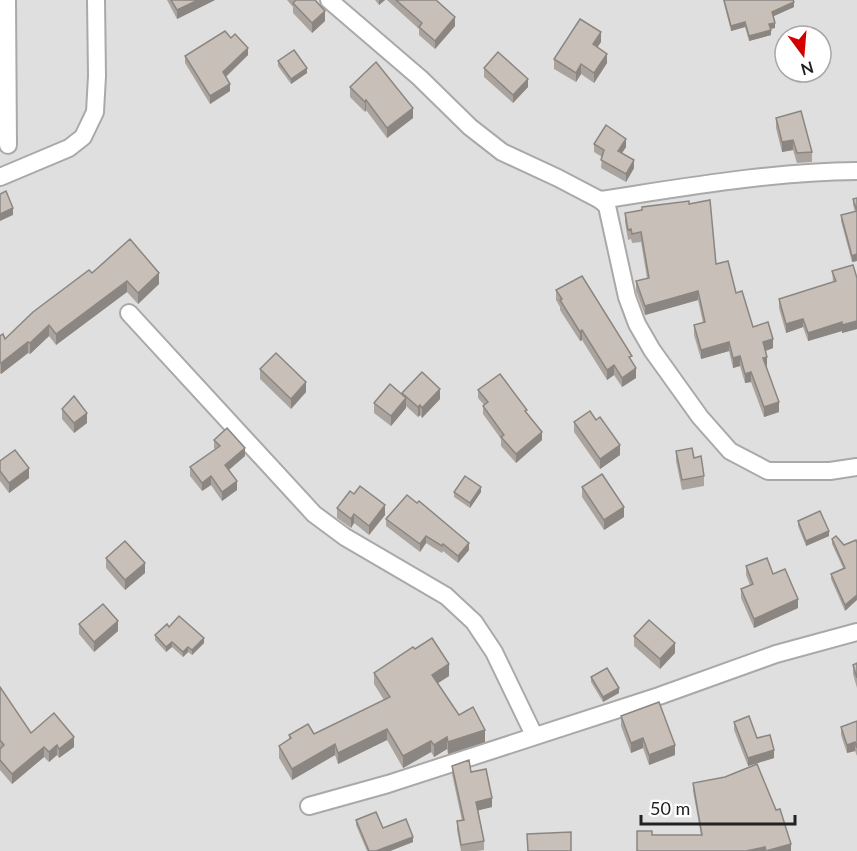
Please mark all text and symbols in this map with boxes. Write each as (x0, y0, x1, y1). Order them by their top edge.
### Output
north arrow (773, 24, 833, 84)
text: N (799, 58, 816, 80)
scale bar (641, 788, 796, 826)
text: 50 m (650, 797, 690, 819)

